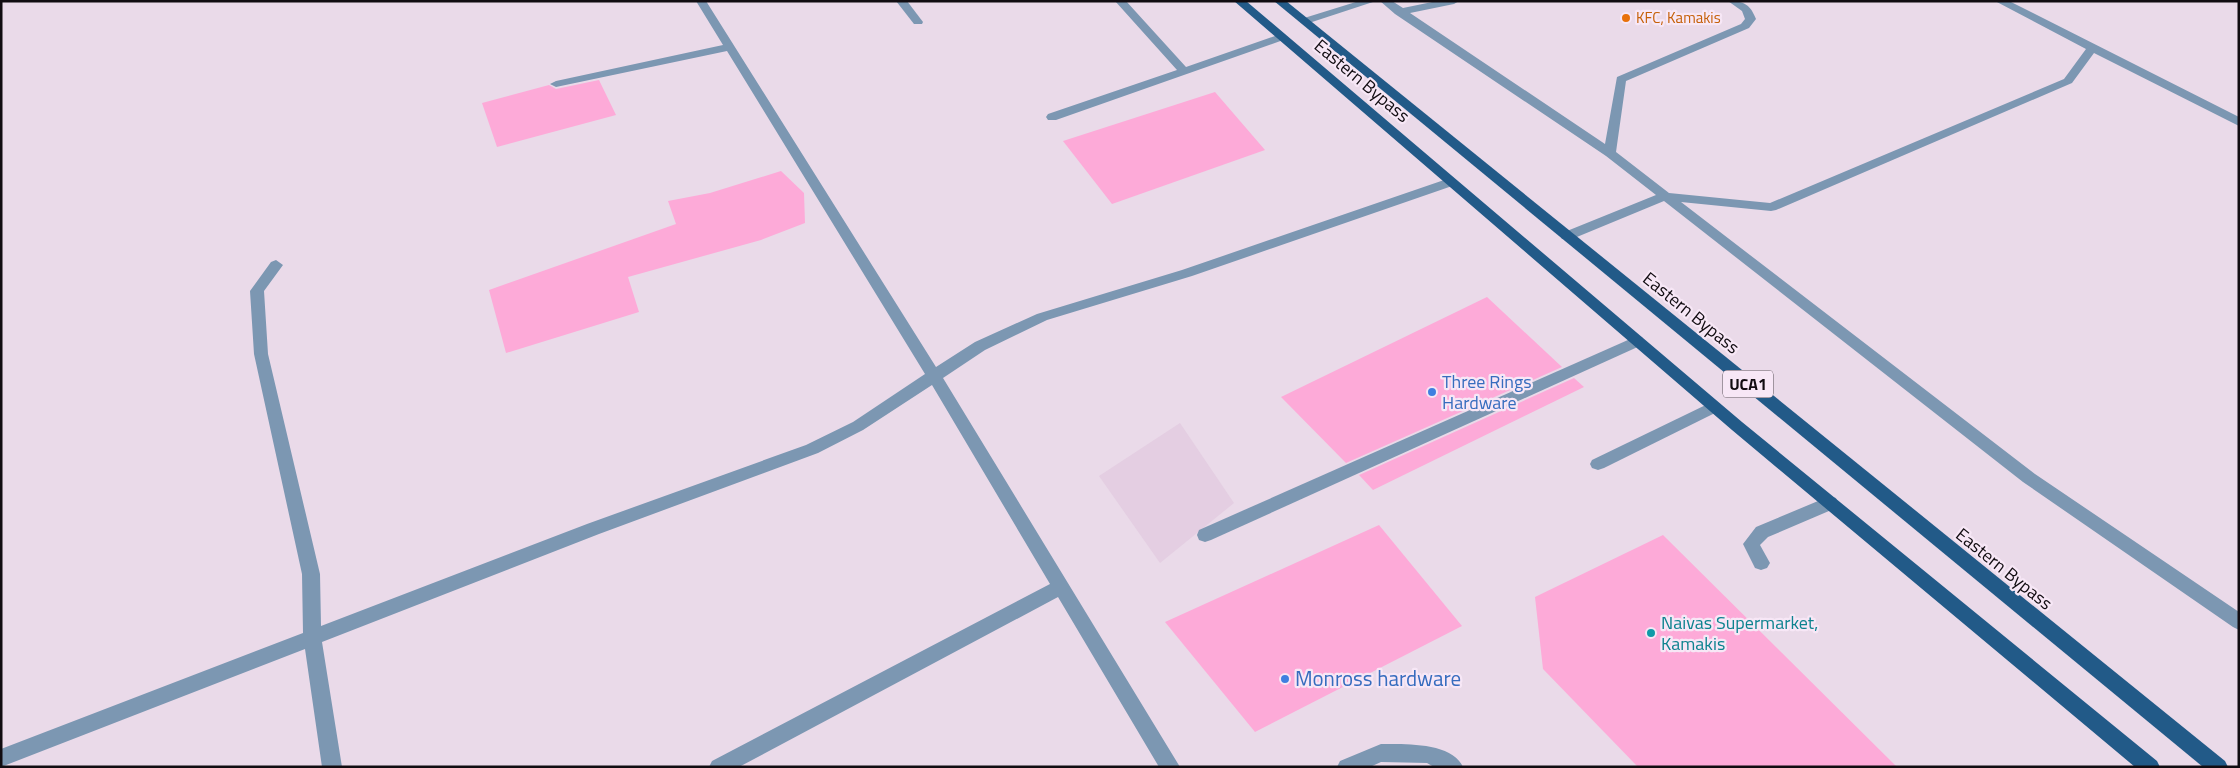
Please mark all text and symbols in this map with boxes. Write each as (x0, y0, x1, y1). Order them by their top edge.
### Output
place label: KFC, Kamakis (1636, 6, 1721, 29)
marker: KFC, Kamakis (1620, 12, 1632, 24)
street label: Eastern Bypass (1309, 32, 1416, 129)
street label: Eastern Bypass (1637, 265, 1745, 360)
place label: Three Rings Hardware (1442, 368, 1532, 416)
road number: UCA1 (1723, 370, 1773, 398)
marker: Three Rings Hardware (1426, 386, 1438, 398)
street label: Eastern Bypass (1950, 521, 2058, 616)
place label: Naivas Supermarket, Kamakis (1661, 609, 1818, 657)
marker: Naivas Supermarket, Kamakis (1645, 627, 1657, 639)
place label: Monross hardware (1295, 662, 1461, 694)
marker: Monross hardware (1279, 673, 1291, 685)

